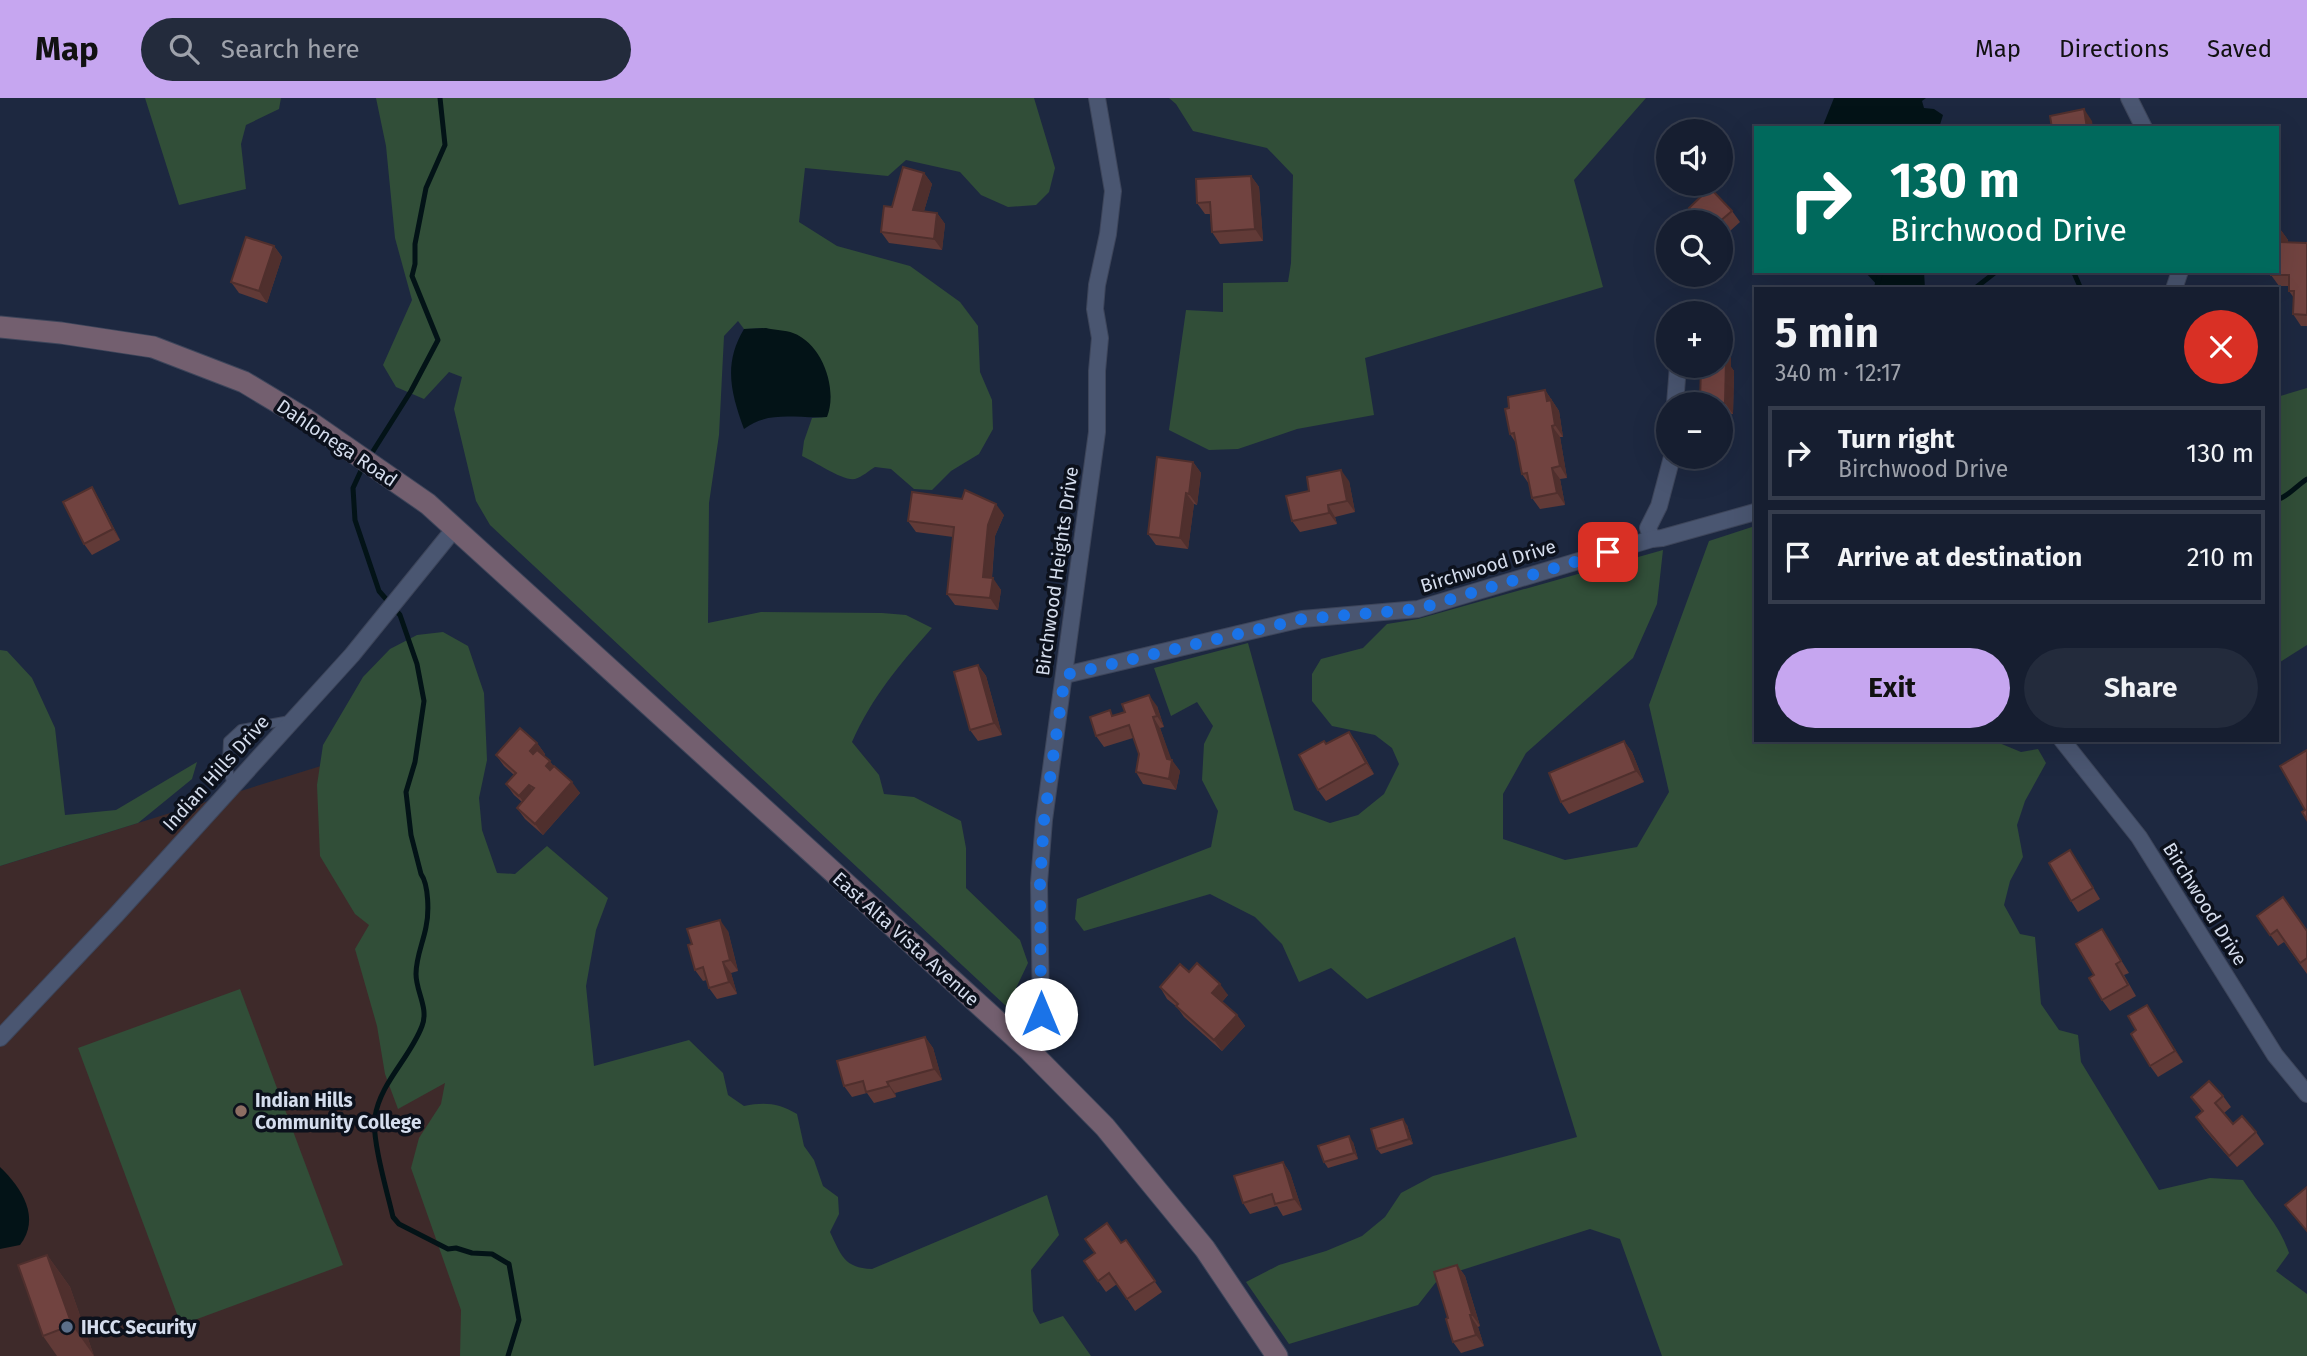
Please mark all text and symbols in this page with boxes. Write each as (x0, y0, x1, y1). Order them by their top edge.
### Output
search box (141, 18, 631, 81)
text: Map (35, 29, 99, 69)
icon: search (165, 30, 203, 68)
text: Search here (221, 34, 360, 65)
text: Map (1975, 35, 2021, 63)
text: Directions (2059, 35, 2169, 63)
text: Saved (2207, 35, 2272, 63)
map controls (1656, 119, 1733, 469)
button: sound (1656, 119, 1733, 196)
text: 130 m (1890, 151, 2020, 210)
icon: right (1775, 154, 1866, 245)
button: search (1656, 210, 1733, 287)
text: Birchwood Drive (1890, 211, 2127, 249)
button: + (1656, 301, 1733, 378)
text: 5 min (1775, 308, 1879, 358)
button: close (2184, 310, 2258, 384)
text: 340 m · 12:17 (1775, 359, 1901, 387)
button: − (1656, 392, 1733, 469)
street label: Dahlonega Road (272, 394, 402, 492)
text: Turn right (1838, 424, 1955, 455)
icon: right (1779, 434, 1817, 472)
text: 130 m (2186, 438, 2254, 469)
text: Birchwood Drive (1838, 455, 2008, 483)
street label: Birchwood Heights Drive (1031, 465, 1083, 677)
pin (1578, 522, 1638, 582)
icon: arrive (1589, 533, 1627, 571)
street label: Birchwood Drive (1417, 534, 1559, 598)
icon: arrive (1779, 538, 1817, 576)
text: Arrive at destination (1838, 542, 2082, 573)
text: 210 m (2187, 542, 2254, 573)
button: Exit (1775, 648, 2010, 728)
button: Share (2024, 648, 2258, 728)
street label: Indian Hills Drive (158, 710, 274, 836)
street label: Birchwood Drive (2158, 838, 2252, 970)
street label: East Alta Vista Avenue (828, 867, 984, 1011)
position arrow (1004, 977, 1078, 1051)
place label: Indian Hills Community College (255, 1089, 421, 1134)
marker: Indian Hills Community College (233, 1103, 249, 1119)
place label: IHCC Security (81, 1316, 197, 1339)
marker: IHCC Security (59, 1319, 75, 1335)

